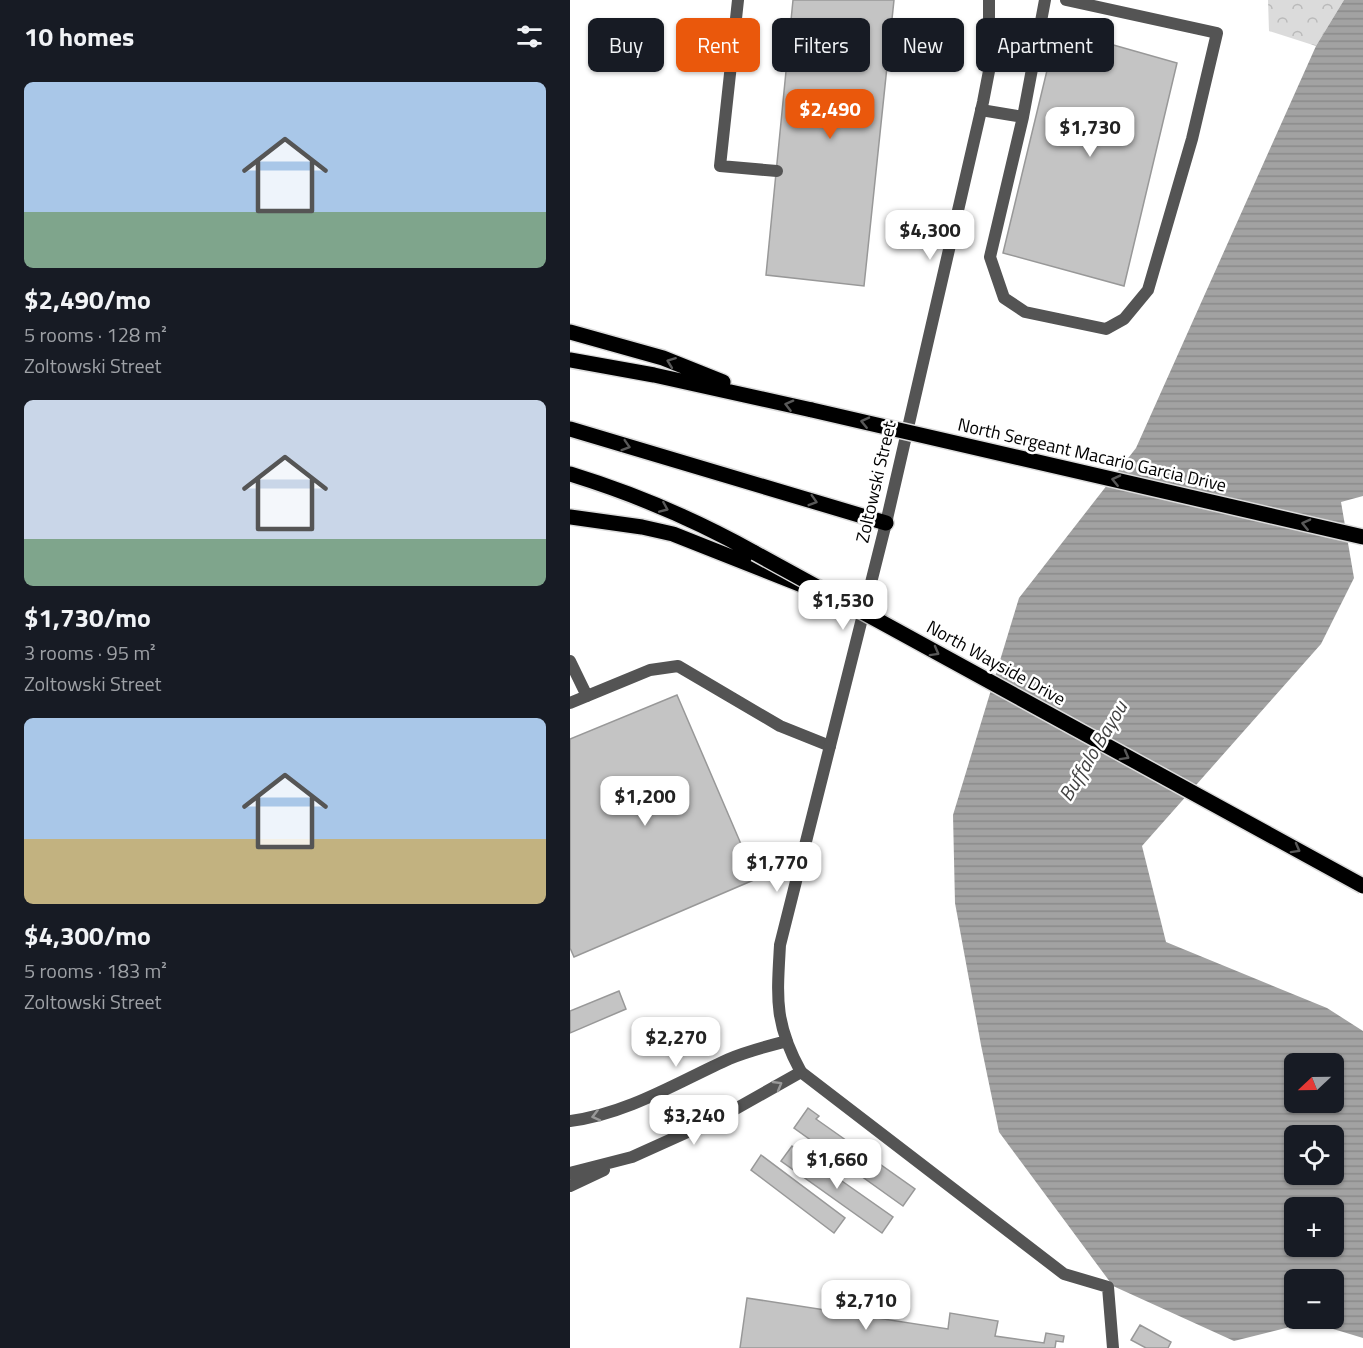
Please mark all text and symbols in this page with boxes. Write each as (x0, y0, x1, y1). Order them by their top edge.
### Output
text: 10 homes (24, 17, 134, 56)
chip: Buy (588, 18, 664, 72)
chip: Rent (676, 18, 760, 72)
chip: Filters (772, 18, 870, 72)
chip: New (882, 18, 964, 72)
chip: Apartment (976, 18, 1114, 72)
icon: filters (513, 20, 546, 53)
pin: $2,490 (781, 89, 879, 140)
text: $2,490 (799, 93, 861, 124)
pin: $1,730 (1041, 107, 1139, 158)
text: $1,730 (1059, 111, 1121, 142)
icon: home (231, 121, 339, 229)
pin: $4,300 (881, 210, 979, 261)
text: $4,300 (899, 214, 961, 245)
text: $2,490/mo (24, 280, 151, 319)
text: 5 rooms · 128 m² (24, 319, 167, 350)
text: Zoltowski Street (24, 350, 162, 381)
one-way arrow (667, 357, 678, 369)
one-way arrow (784, 399, 794, 412)
street label: North Sergeant Macario Garcia Drive (955, 410, 1229, 499)
one-way arrow (860, 417, 870, 430)
street label: Zoltowski Street (848, 418, 903, 545)
icon: home (231, 439, 339, 547)
one-way arrow (620, 439, 631, 451)
one-way arrow (1111, 475, 1121, 488)
one-way arrow (807, 494, 818, 506)
one-way arrow (658, 501, 669, 513)
one-way arrow (1301, 518, 1311, 531)
pin: $1,530 (794, 580, 892, 631)
text: $1,530 (812, 584, 874, 615)
text: $1,730/mo (24, 598, 151, 637)
street label: North Wayside Drive (922, 613, 1071, 712)
text: 3 rooms · 95 m² (24, 637, 156, 668)
one-way arrow (929, 645, 939, 656)
text: Zoltowski Street (24, 668, 162, 699)
water label: Buffalo Bayou (1050, 694, 1135, 807)
one-way arrow (1118, 748, 1129, 760)
icon: home (231, 757, 339, 865)
pin: $1,200 (596, 776, 694, 827)
text: $1,200 (614, 780, 676, 811)
pin: $1,770 (728, 842, 826, 893)
one-way arrow (1290, 842, 1300, 853)
text: $1,770 (746, 846, 808, 877)
text: $4,300/mo (24, 916, 151, 955)
text: 5 rooms · 183 m² (24, 955, 167, 986)
text: Zoltowski Street (24, 986, 162, 1017)
pin: $2,270 (627, 1017, 725, 1068)
text: $2,270 (645, 1021, 707, 1052)
north arrow (1284, 1053, 1344, 1113)
map controls (1284, 1053, 1344, 1329)
one-way arrow (771, 1081, 782, 1092)
pin: $3,240 (645, 1095, 743, 1146)
text: $3,240 (663, 1099, 725, 1130)
one-way arrow (591, 1109, 601, 1122)
button: locate (1284, 1125, 1344, 1185)
pin: $1,660 (788, 1139, 886, 1190)
text: $1,660 (806, 1143, 868, 1174)
button: + (1284, 1197, 1344, 1257)
button: − (1284, 1269, 1344, 1329)
pin: $2,710 (817, 1280, 915, 1331)
text: $2,710 (835, 1284, 897, 1315)

